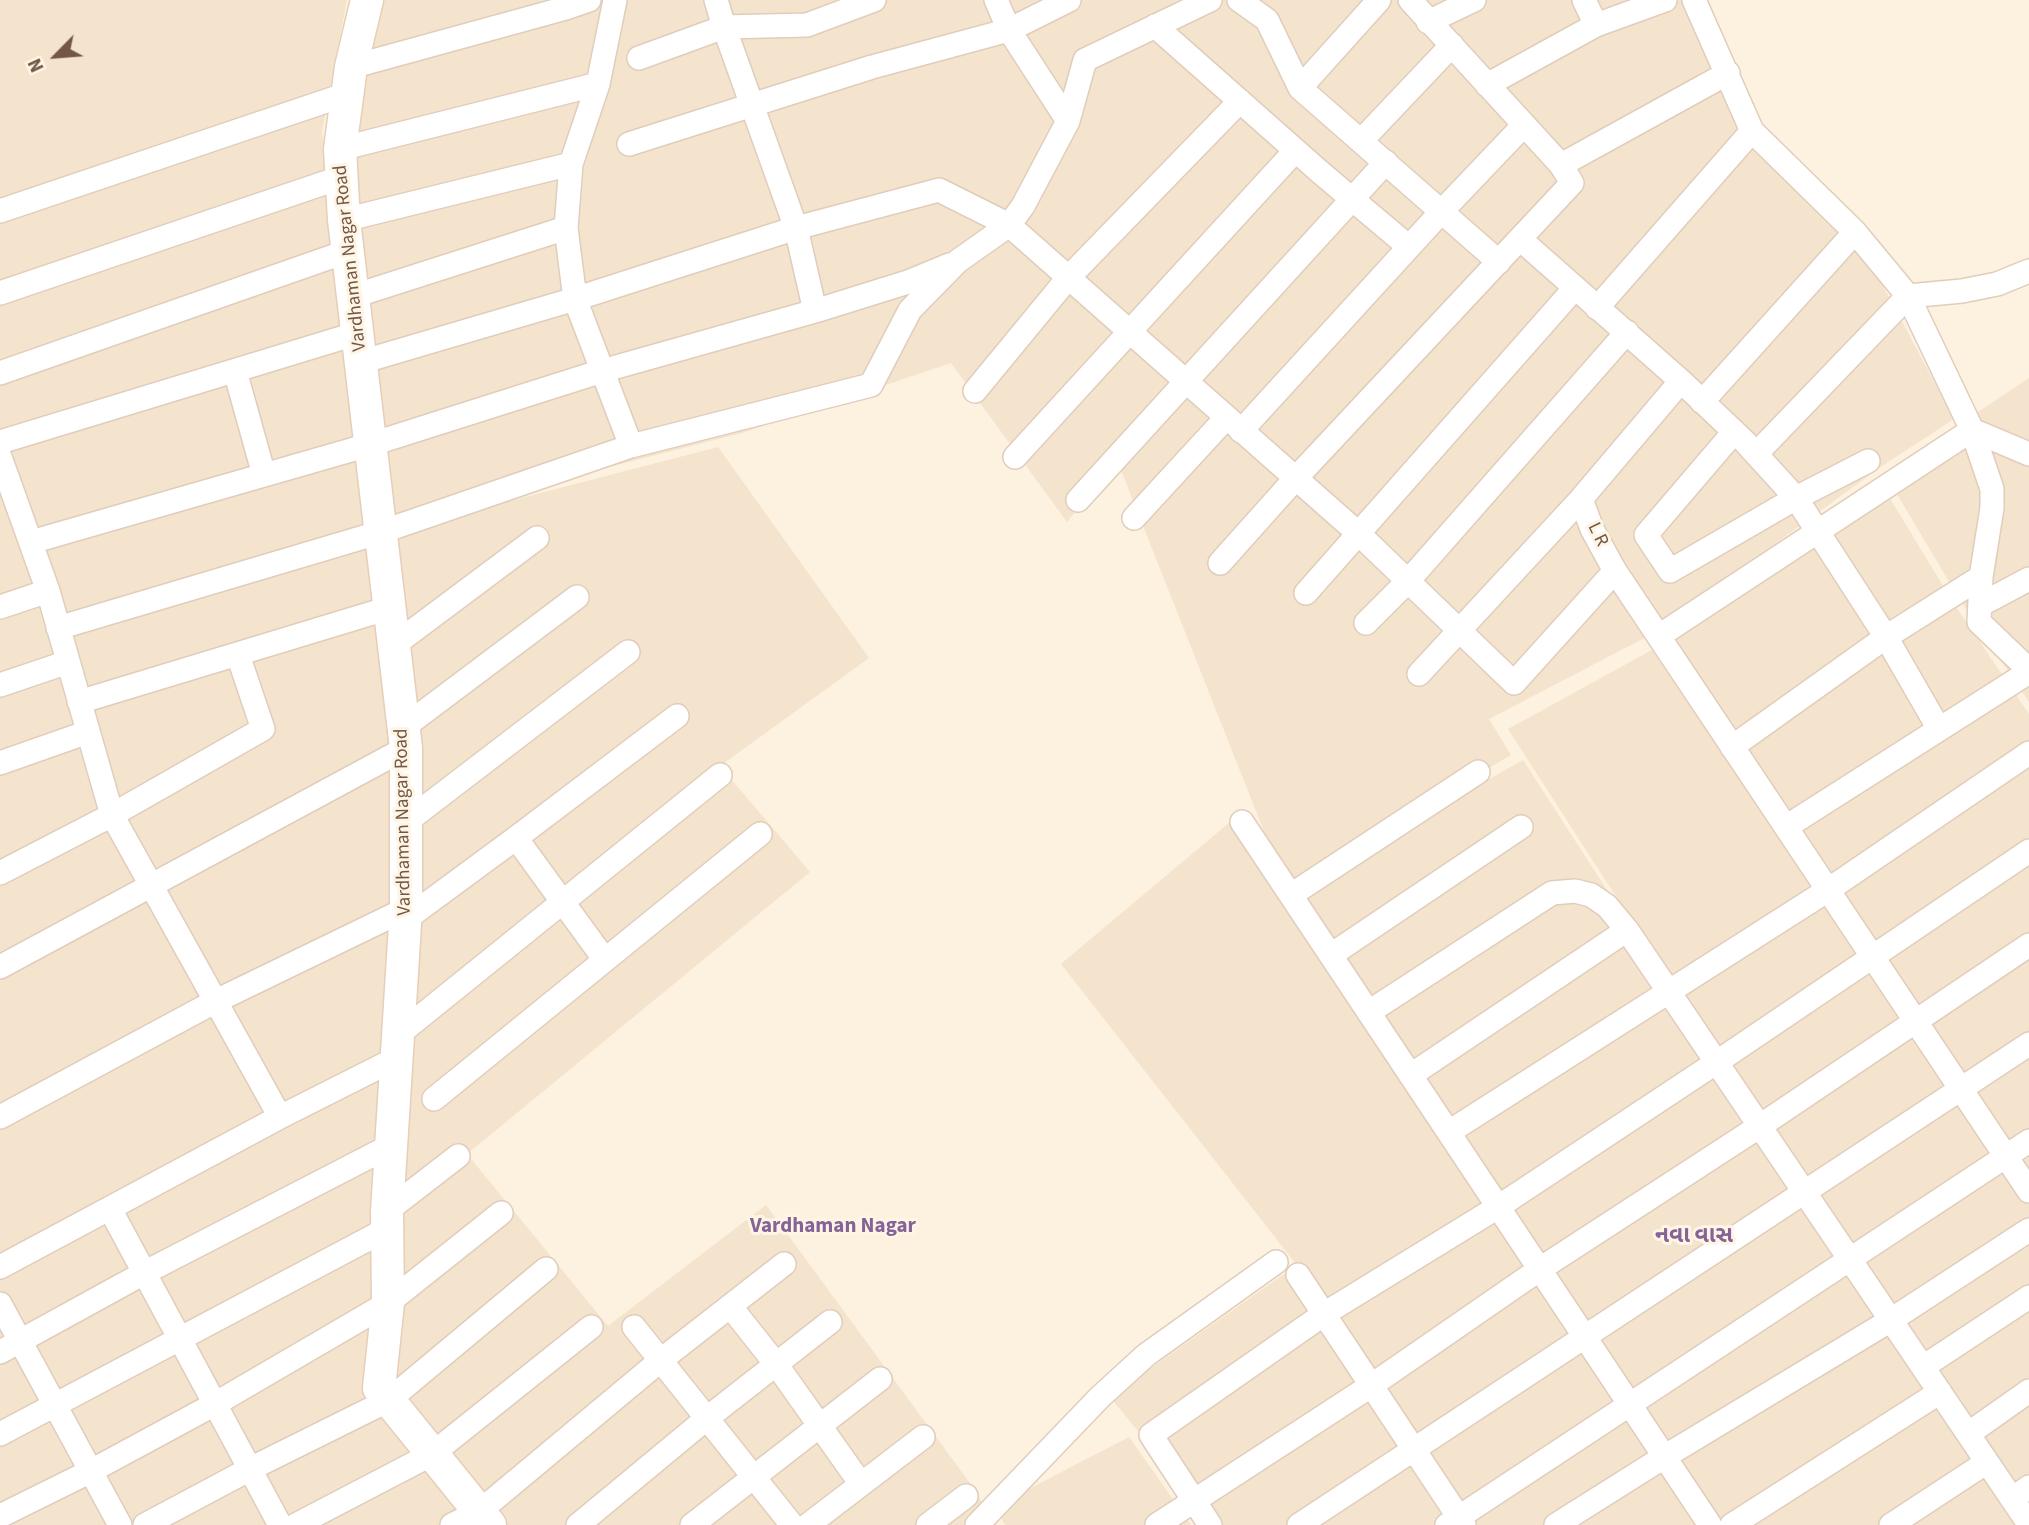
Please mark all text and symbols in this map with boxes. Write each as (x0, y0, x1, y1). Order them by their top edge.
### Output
north arrow (21, 21, 91, 91)
text: N (22, 54, 51, 77)
street label: Vardhaman Nagar Road (330, 164, 372, 352)
street label: L R (1582, 519, 1612, 551)
street label: Vardhaman Nagar Road (391, 728, 417, 916)
district label: Vardhaman Nagar (750, 1214, 916, 1240)
district label: નવા વાસ (1655, 1223, 1733, 1251)

